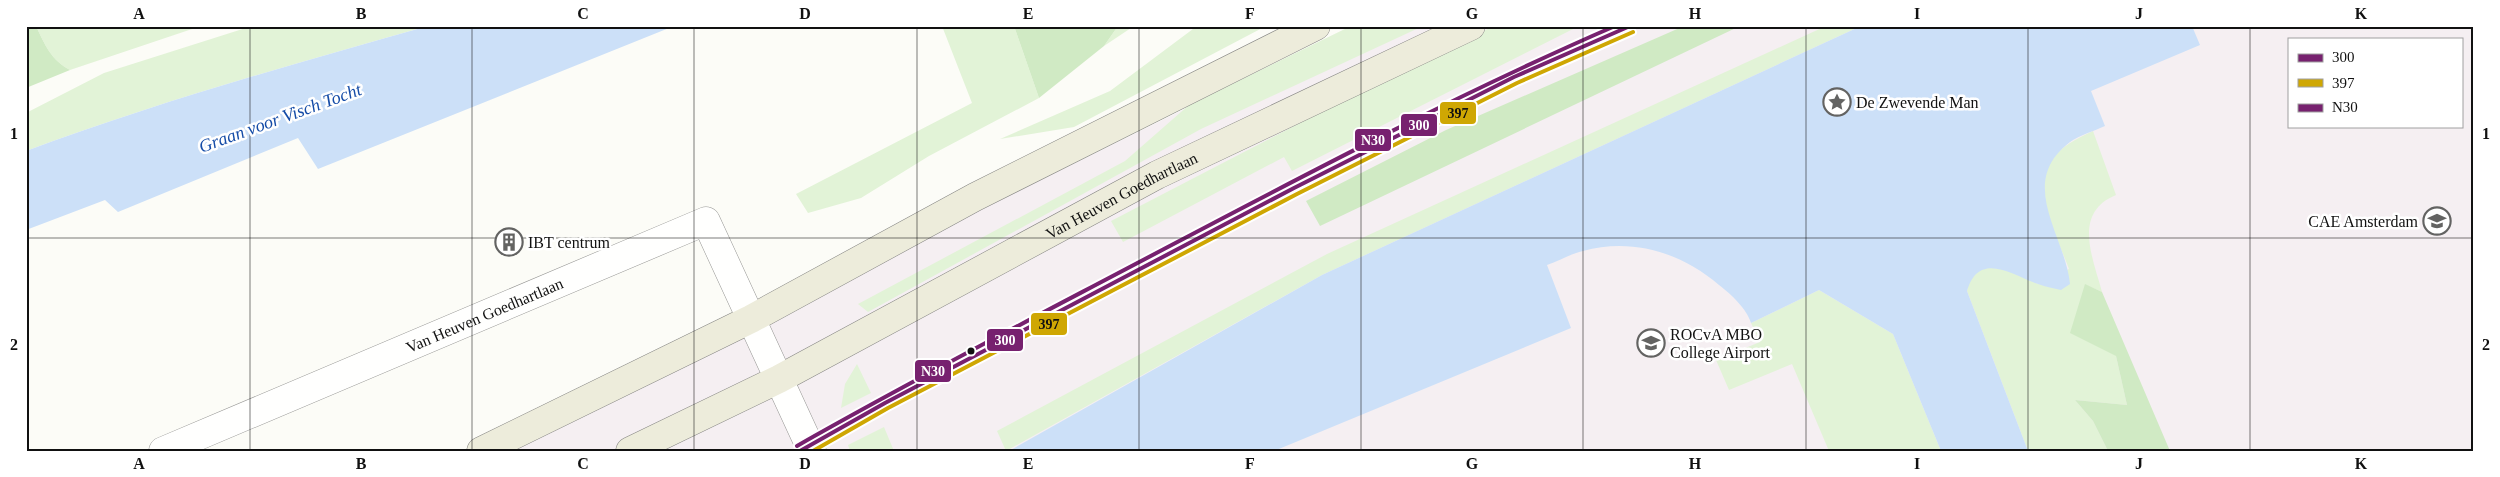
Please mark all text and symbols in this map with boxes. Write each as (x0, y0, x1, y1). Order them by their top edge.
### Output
text: A (133, 5, 145, 22)
text: B (356, 5, 367, 22)
text: C (577, 5, 589, 22)
text: D (799, 5, 811, 22)
text: E (1023, 5, 1033, 22)
text: F (1245, 5, 1255, 22)
text: G (1466, 5, 1479, 22)
text: H (1689, 5, 1702, 22)
text: I (1914, 5, 1920, 22)
text: J (2135, 5, 2143, 22)
text: K (2355, 5, 2368, 22)
legend (2288, 38, 2462, 128)
text: 300 (2332, 49, 2355, 65)
text: 397 (2332, 75, 2355, 91)
water label: Graan voor Visch Tocht (196, 79, 365, 157)
place icon: De Zwevende Man (1822, 87, 1852, 117)
place label: De Zwevende Man (1856, 94, 1979, 111)
text: N30 (2332, 99, 2358, 115)
line badge: 397 (1439, 101, 1477, 125)
text: 397 (1448, 106, 1469, 121)
line badge: 300 (1400, 113, 1438, 137)
text: 300 (1409, 118, 1430, 133)
text: 1 (10, 125, 18, 142)
text: 1 (2482, 125, 2490, 142)
line badge: N30 (1354, 128, 1392, 152)
text: N30 (1361, 133, 1385, 148)
street label: Van Heuven Goedhartlaan (1043, 149, 1200, 243)
school or university icon: CAE Amsterdam (2422, 206, 2452, 236)
place label: CAE Amsterdam (2308, 213, 2419, 230)
building icon: IBT centrum (494, 227, 524, 257)
place label: IBT centrum (528, 234, 610, 251)
street label: Van Heuven Goedhartlaan (403, 275, 566, 356)
line badge: 397 (1030, 312, 1068, 336)
text: 397 (1039, 317, 1060, 332)
place label: ROCvA MBO College Airport (1670, 326, 1771, 362)
line badge: 300 (986, 328, 1024, 352)
school or university icon: ROCvA MBO College Airport (1636, 328, 1666, 358)
text: 300 (995, 333, 1016, 348)
text: 2 (10, 336, 18, 353)
text: 2 (2482, 336, 2490, 353)
unlabelled marker (966, 346, 976, 356)
line badge: N30 (914, 359, 952, 383)
text: N30 (921, 364, 945, 379)
text: A (133, 455, 145, 472)
text: B (356, 455, 367, 472)
text: C (577, 455, 589, 472)
text: D (799, 455, 811, 472)
text: E (1023, 455, 1033, 472)
text: F (1245, 455, 1255, 472)
text: G (1466, 455, 1479, 472)
text: H (1689, 455, 1702, 472)
text: I (1914, 455, 1920, 472)
text: J (2135, 455, 2143, 472)
text: K (2355, 455, 2368, 472)

